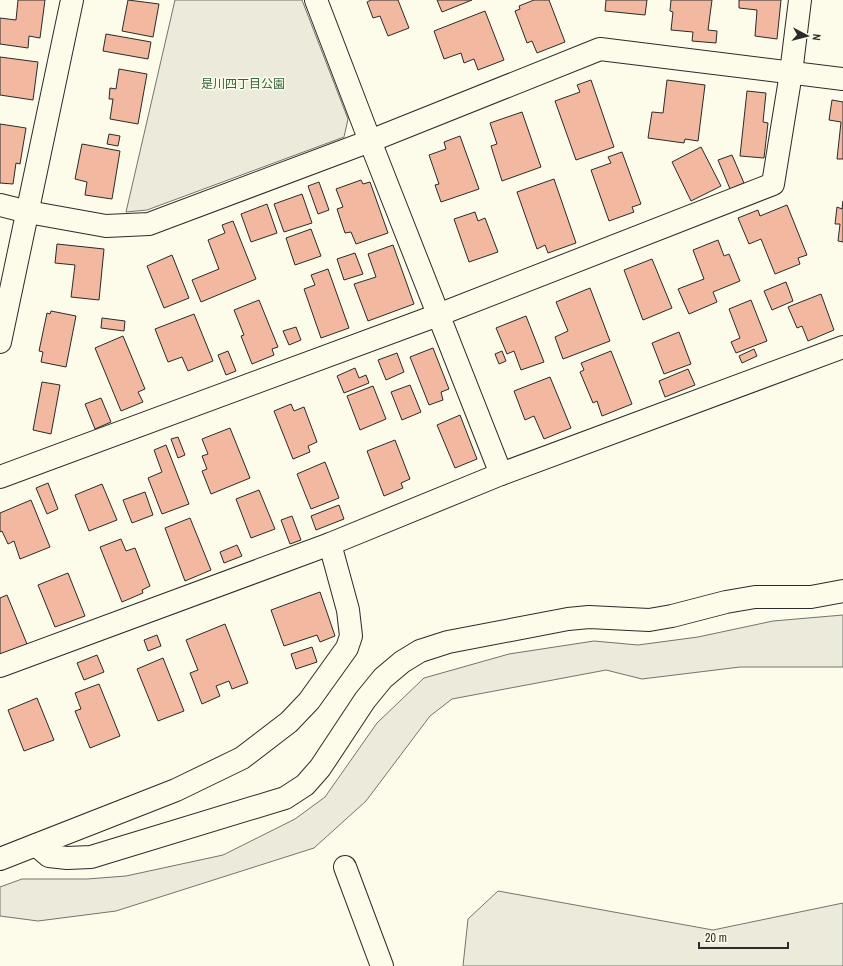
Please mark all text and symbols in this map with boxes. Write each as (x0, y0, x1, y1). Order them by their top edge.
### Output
north arrow (787, 16, 827, 56)
text: N (810, 33, 824, 41)
park label: 是川四丁目公園 (201, 76, 285, 92)
scale bar (699, 924, 788, 950)
text: 20 m (705, 930, 727, 946)

